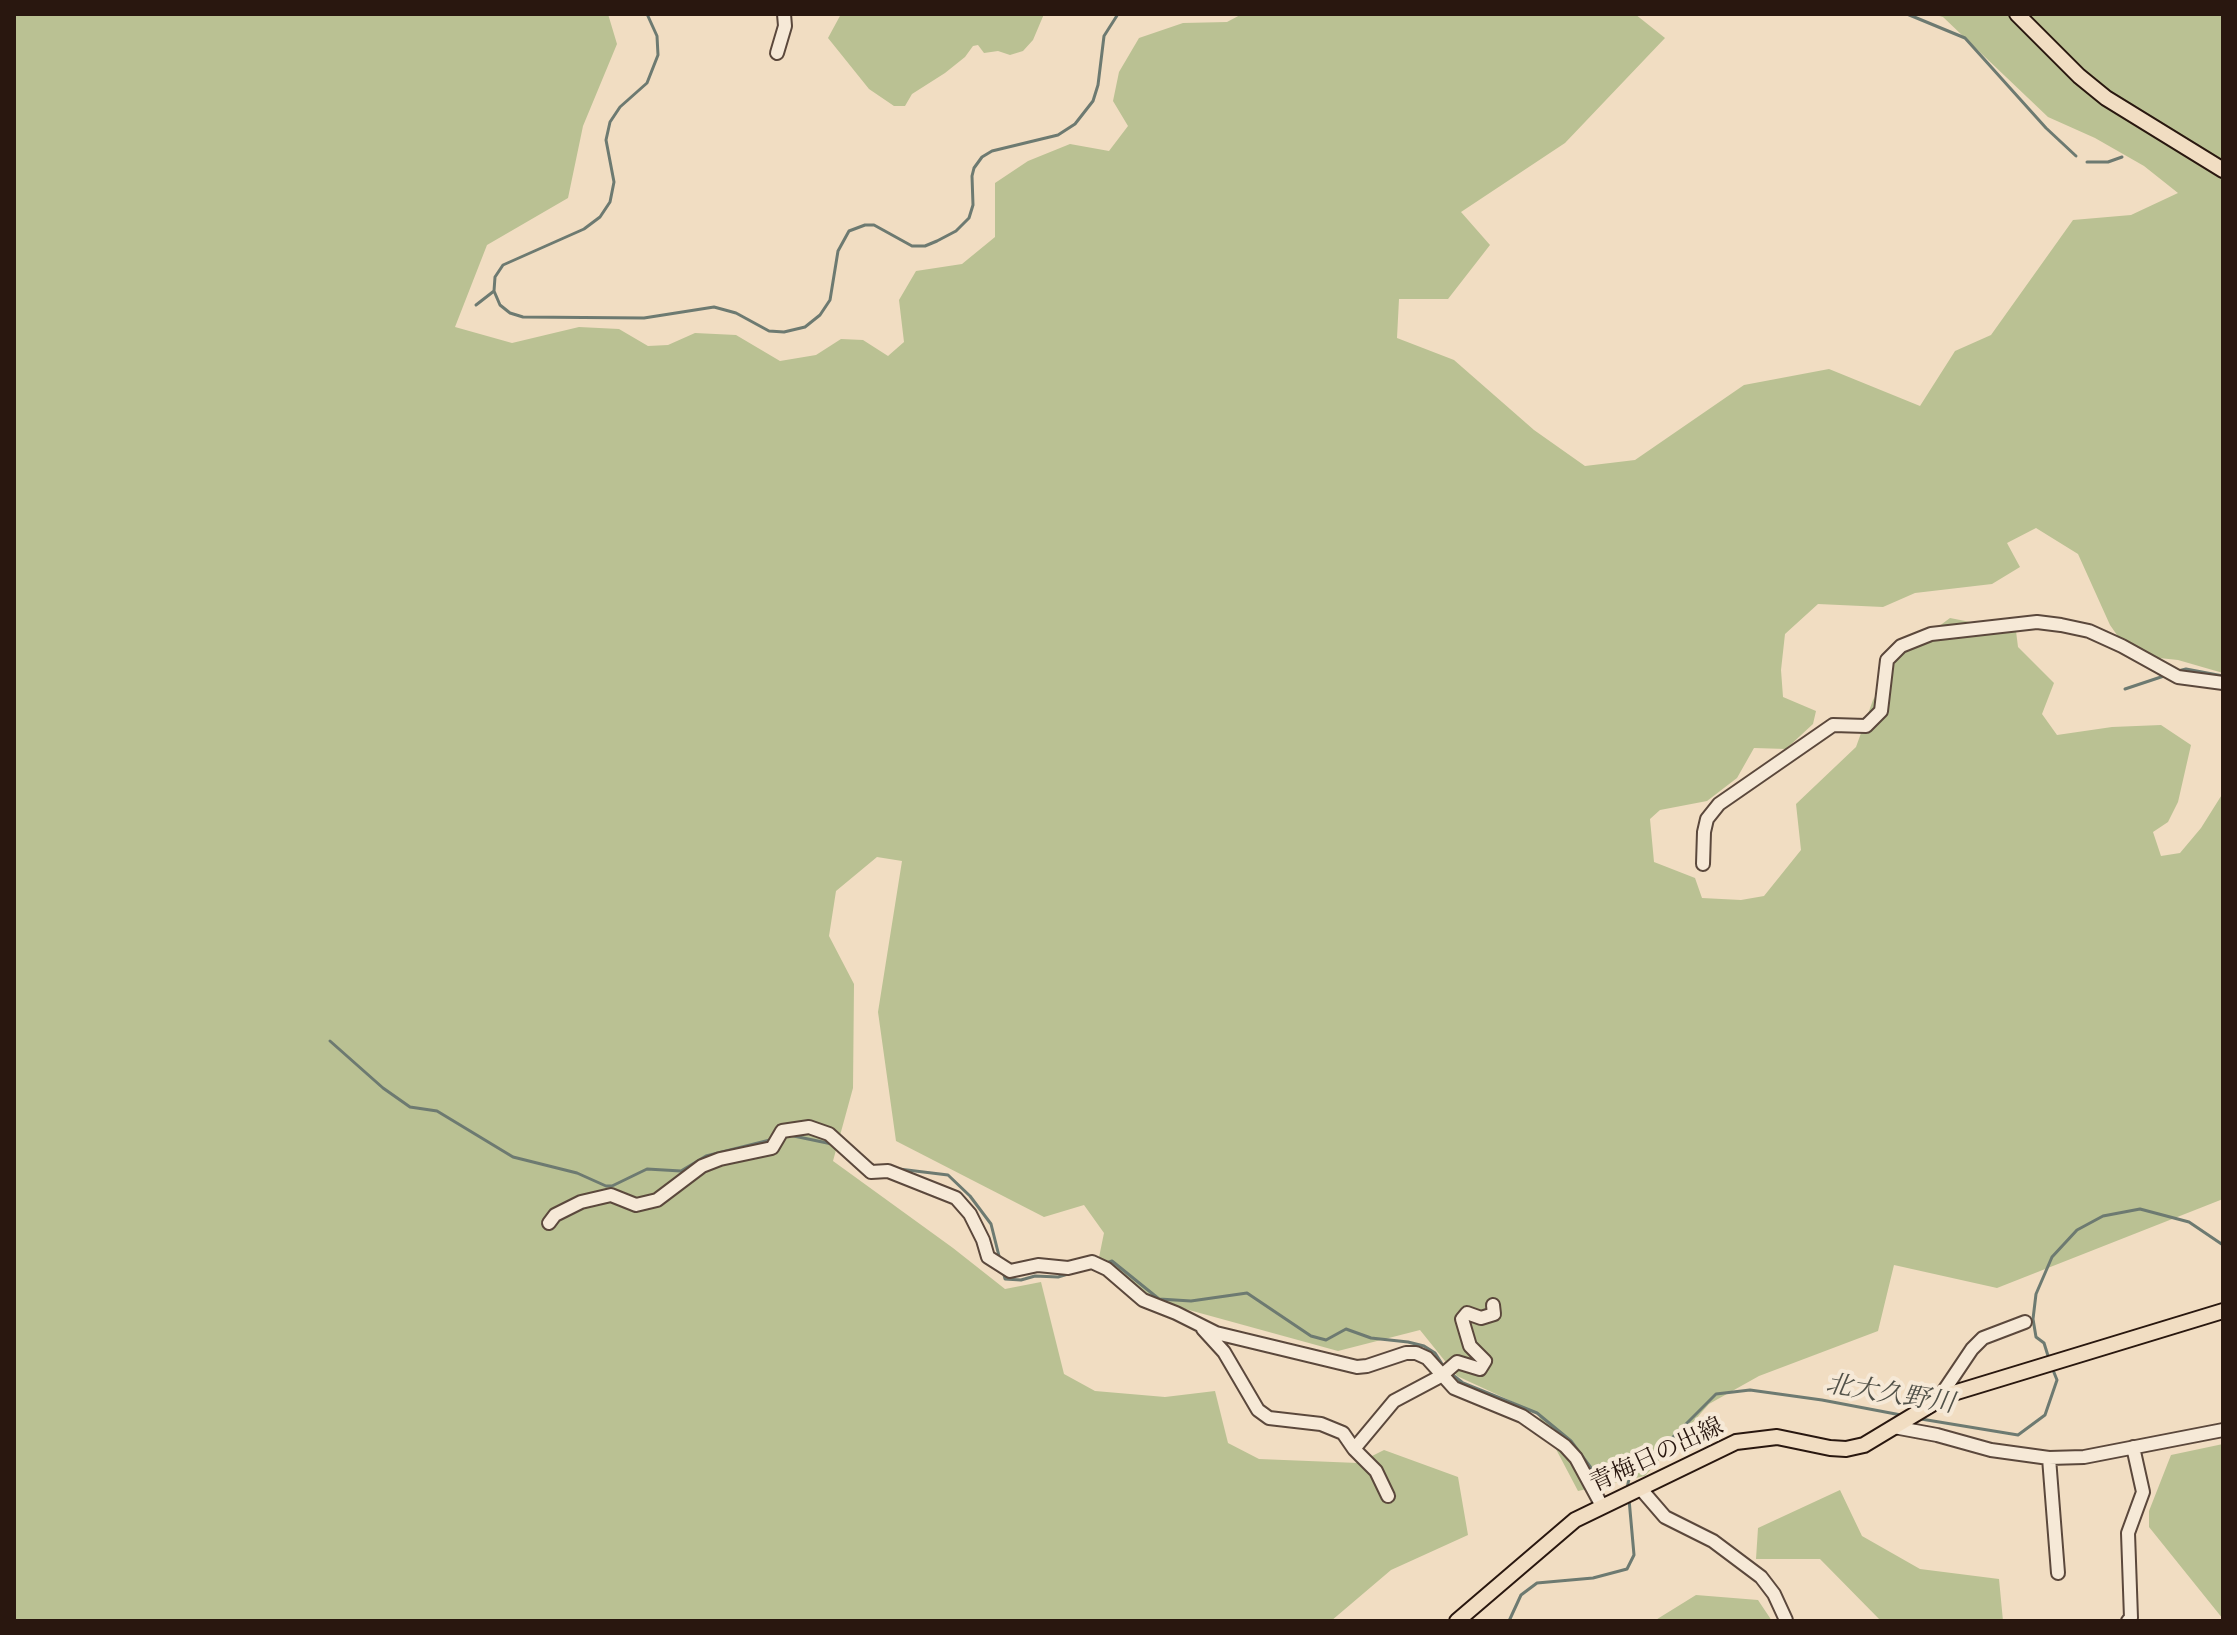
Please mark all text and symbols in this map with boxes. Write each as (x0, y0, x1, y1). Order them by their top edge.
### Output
water label: 北大久野川 (1823, 1369, 1957, 1421)
street label: 青梅日の出線 (1586, 1413, 1728, 1499)

